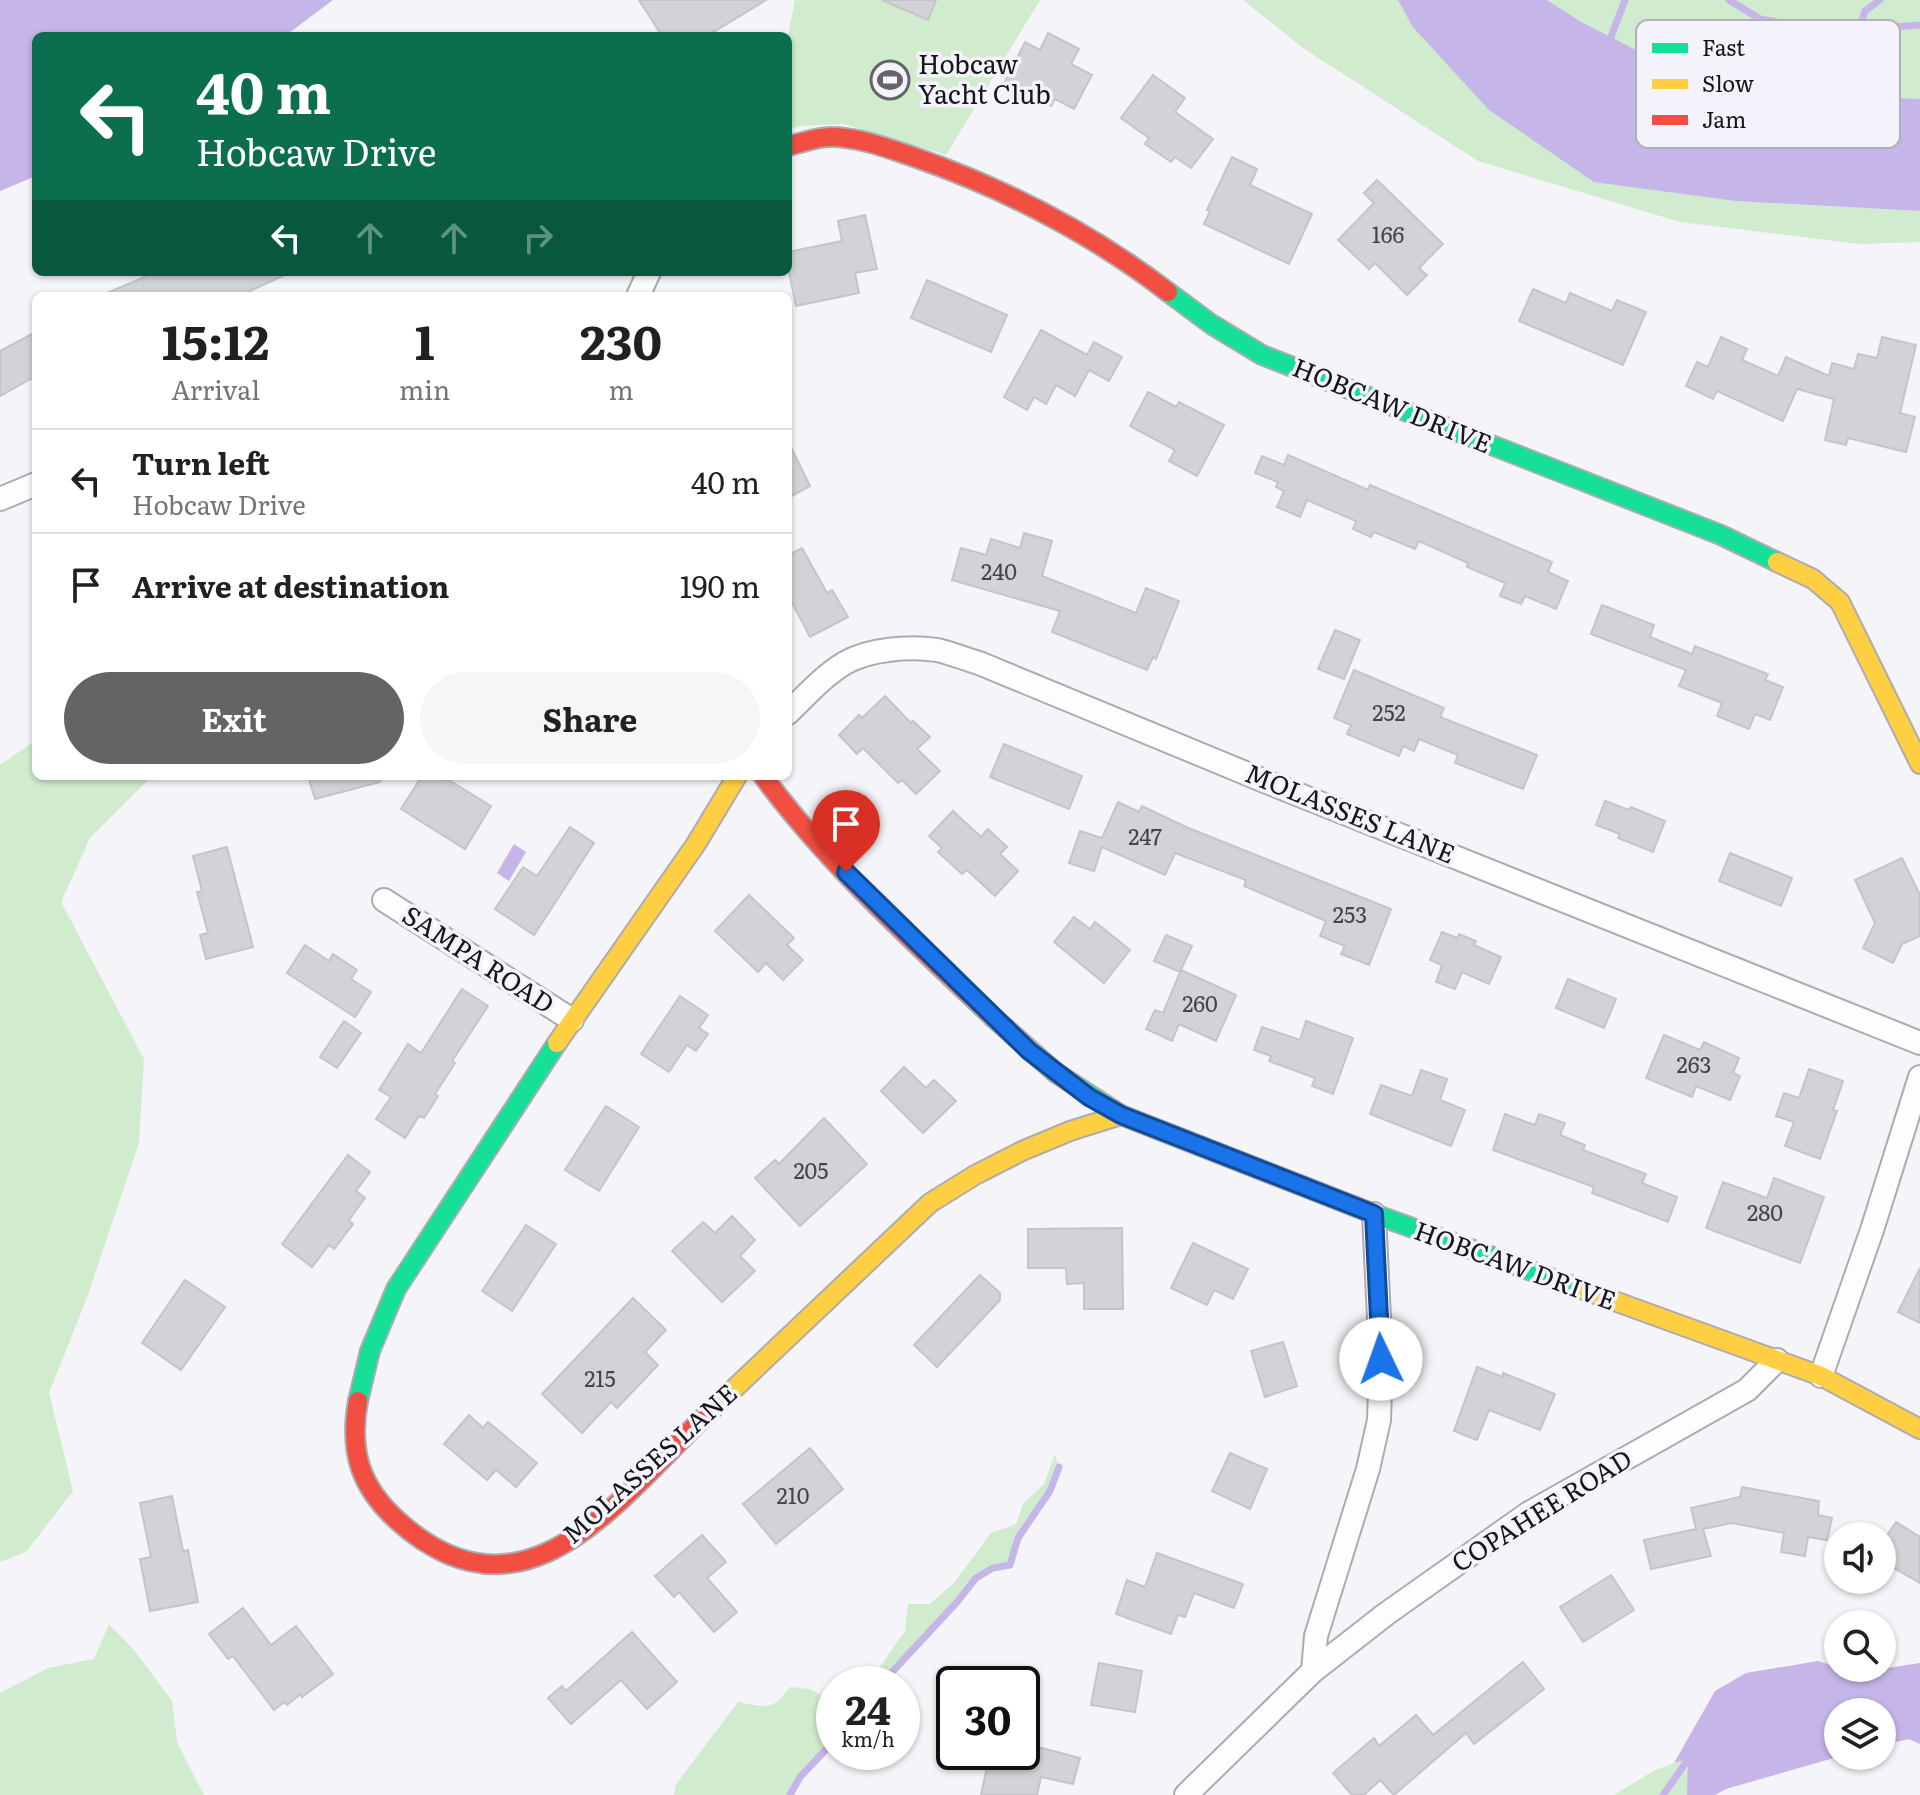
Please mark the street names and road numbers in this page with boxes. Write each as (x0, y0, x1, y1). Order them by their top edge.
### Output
street label: HOBCAW DRIVE (1287, 346, 1498, 461)
street label: MOLASSES LANE (1240, 752, 1462, 872)
street label: SAMPA ROAD (396, 894, 563, 1022)
street label: HOBCAW DRIVE (1410, 1209, 1622, 1318)
street label: MOLASSES LANE (552, 1373, 744, 1551)
street label: COPAHEE ROAD (1443, 1438, 1639, 1580)

